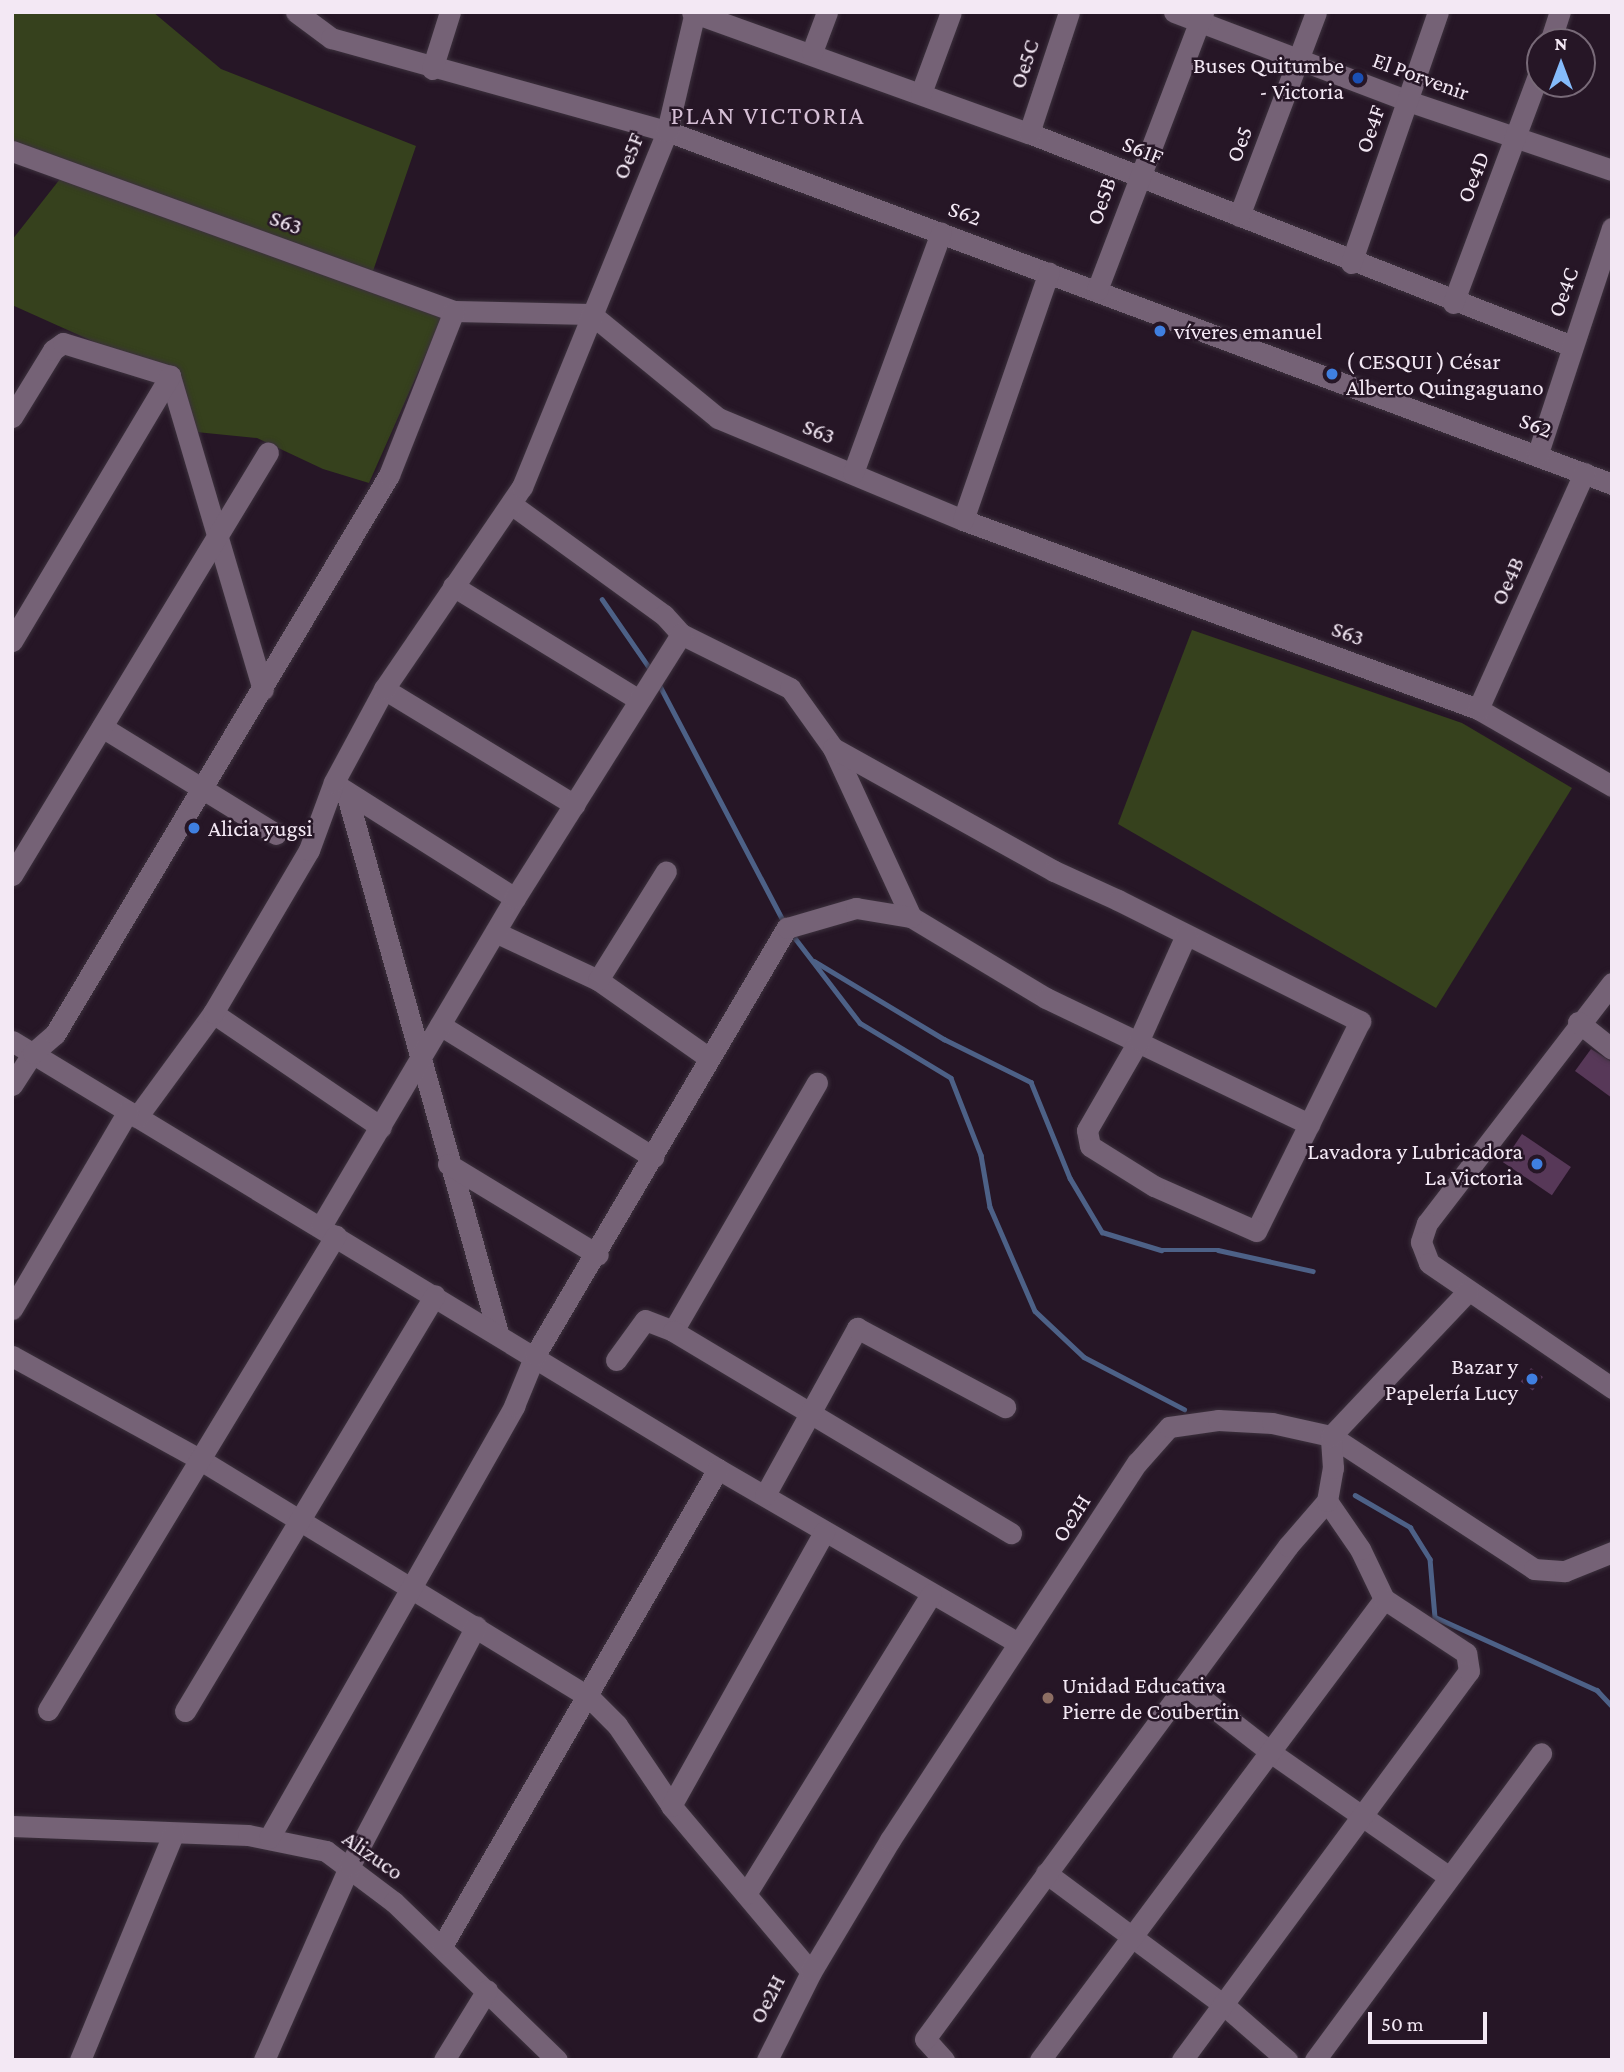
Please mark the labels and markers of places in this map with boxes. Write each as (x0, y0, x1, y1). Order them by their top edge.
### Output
place label: Buses Quitumbe - Victoria (1193, 51, 1344, 105)
marker: Buses Quitumbe - Victoria (1350, 70, 1366, 86)
place label: víveres emanuel (1174, 317, 1322, 345)
marker: víveres emanuel (1152, 323, 1168, 339)
place label: ( CESQUI ) César Alberto Quingaguano (1346, 347, 1544, 401)
marker: ( CESQUI ) César Alberto Quingaguano (1324, 366, 1340, 382)
place label: Alicia yugsi (208, 814, 313, 842)
marker: Alicia yugsi (186, 820, 202, 836)
place label: Lavadora y Lubricadora La Victoria (1307, 1137, 1523, 1191)
marker: Lavadora y Lubricadora La Victoria (1529, 1156, 1545, 1172)
place label: Bazar y Papelería Lucy (1385, 1352, 1518, 1406)
marker: Bazar y Papelería Lucy (1524, 1371, 1540, 1387)
place label: Unidad Educativa Pierre de Coubertin (1062, 1671, 1240, 1725)
marker: Unidad Educativa Pierre de Coubertin (1040, 1690, 1056, 1706)

